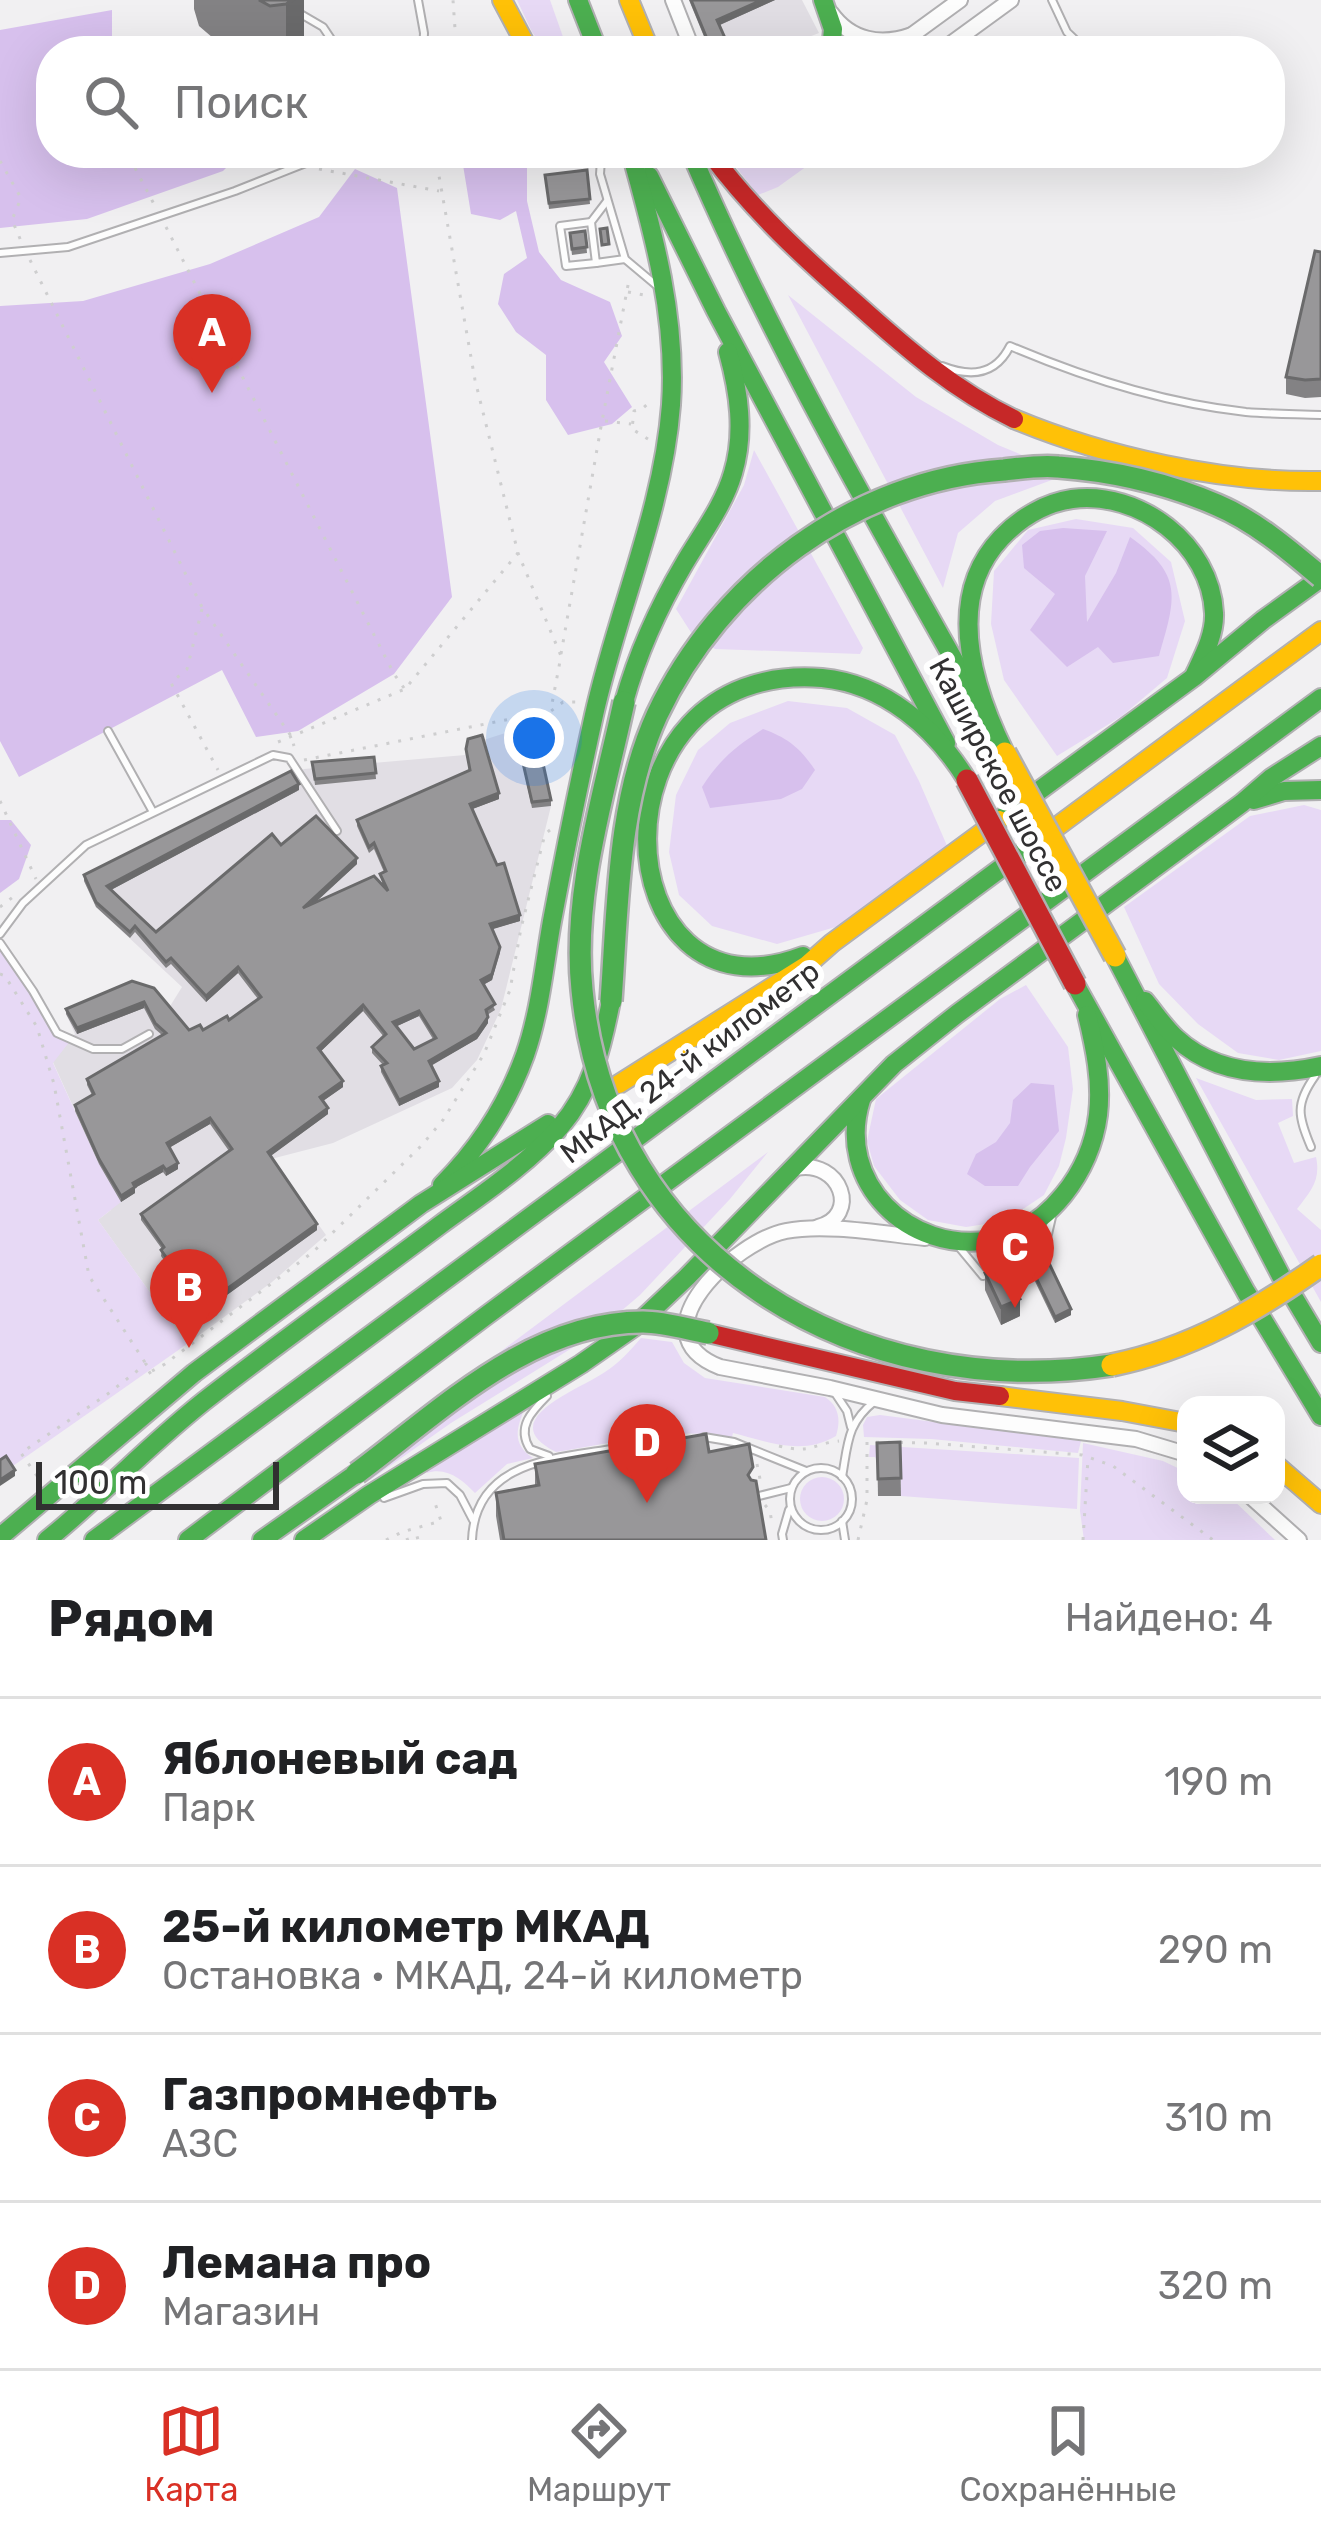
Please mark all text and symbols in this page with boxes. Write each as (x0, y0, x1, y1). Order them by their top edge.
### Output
search box (36, 36, 1285, 168)
icon: search (78, 69, 144, 135)
text: Поиск (174, 76, 308, 129)
pin: A (173, 294, 251, 393)
street label: Каширское шоссе (921, 652, 1075, 898)
your location (504, 708, 564, 768)
street label: МКАД, 24-й километр (553, 953, 827, 1171)
pin: C (976, 1209, 1054, 1308)
pin: B (150, 1249, 228, 1348)
map controls (1177, 1396, 1285, 1504)
button: layers (1177, 1396, 1285, 1504)
pin: D (608, 1404, 686, 1503)
scale bar (36, 1456, 279, 1509)
text: 100 m (54, 1463, 147, 1502)
text: Рядом (48, 1588, 215, 1649)
text: Найдено: 4 (1065, 1595, 1273, 1641)
text: Яблоневый сад (162, 1732, 517, 1785)
text: A (73, 1759, 101, 1805)
text: 190 m (1164, 1759, 1273, 1805)
text: Парк (162, 1785, 256, 1831)
text: 25-й километр МКАД (162, 1900, 650, 1953)
text: B (73, 1927, 101, 1973)
text: 290 m (1158, 1927, 1273, 1973)
text: Остановка · МКАД, 24-й километр (162, 1953, 803, 1999)
text: Газпромнефть (162, 2068, 497, 2121)
text: C (73, 2095, 101, 2141)
text: 310 m (1165, 2095, 1273, 2141)
text: АЗС (162, 2121, 238, 2167)
text: Лемана про (162, 2236, 431, 2289)
text: D (73, 2263, 101, 2309)
text: 320 m (1158, 2263, 1273, 2309)
text: Магазин (162, 2289, 320, 2335)
tab: Карта (144, 2398, 238, 2509)
tab: Маршрут (527, 2398, 671, 2509)
tab: Сохранённые (960, 2398, 1177, 2509)

